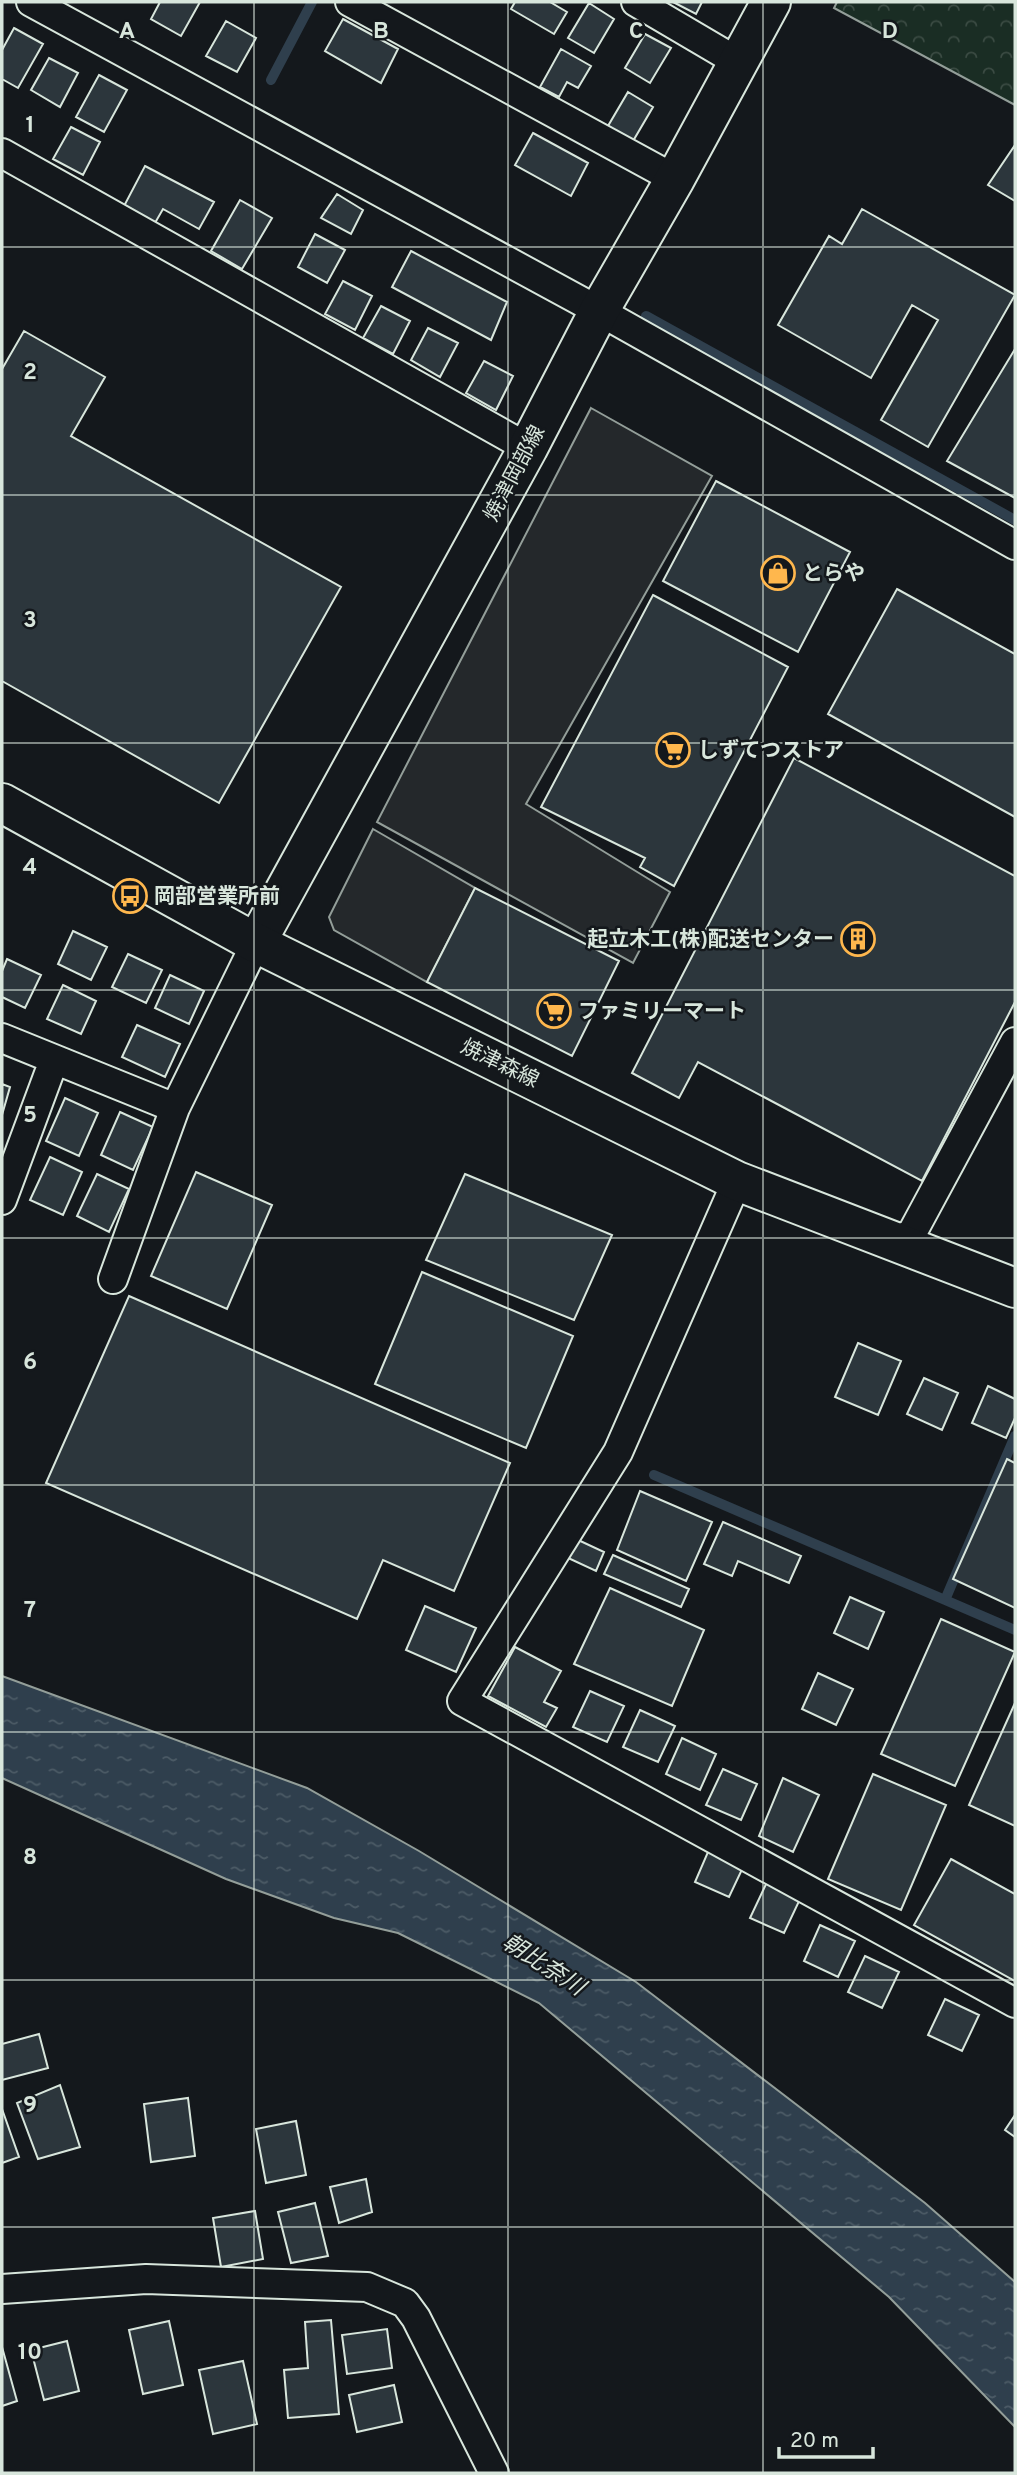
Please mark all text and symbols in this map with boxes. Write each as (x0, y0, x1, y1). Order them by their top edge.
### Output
text: A (119, 18, 135, 47)
text: B (373, 18, 389, 47)
text: C (629, 18, 643, 47)
text: D (882, 18, 898, 47)
text: 1 (25, 112, 35, 141)
text: 2 (23, 359, 37, 388)
street label: 焼津岡部線 (479, 421, 552, 526)
shop icon: とらや (759, 554, 797, 592)
place label: とらや (802, 561, 865, 588)
text: 3 (23, 607, 37, 636)
supermarket icon: しずてつストア (654, 731, 692, 769)
place label: しずてつストア (698, 738, 844, 765)
text: 4 (23, 854, 37, 883)
bus stop icon: 岡部営業所前 (111, 877, 149, 915)
place label: 岡部営業所前 (154, 884, 280, 911)
building icon: 起立木工(株)配送センター (839, 920, 877, 958)
place label: 起立木工(株)配送センター (587, 927, 834, 954)
supermarket icon: ファミリーマート (535, 992, 573, 1030)
place label: ファミリーマート (578, 999, 746, 1026)
street label: 焼津森線 (456, 1034, 543, 1095)
text: 5 (23, 1102, 37, 1131)
text: 6 (23, 1349, 37, 1378)
text: 7 (24, 1597, 36, 1626)
text: 8 (23, 1844, 37, 1873)
water label: 朝比奈川 (496, 1929, 592, 2005)
text: 9 (23, 2092, 37, 2121)
text: 10 (18, 2339, 42, 2368)
scale bar (779, 2416, 874, 2460)
text: 20 m (790, 2428, 839, 2455)

